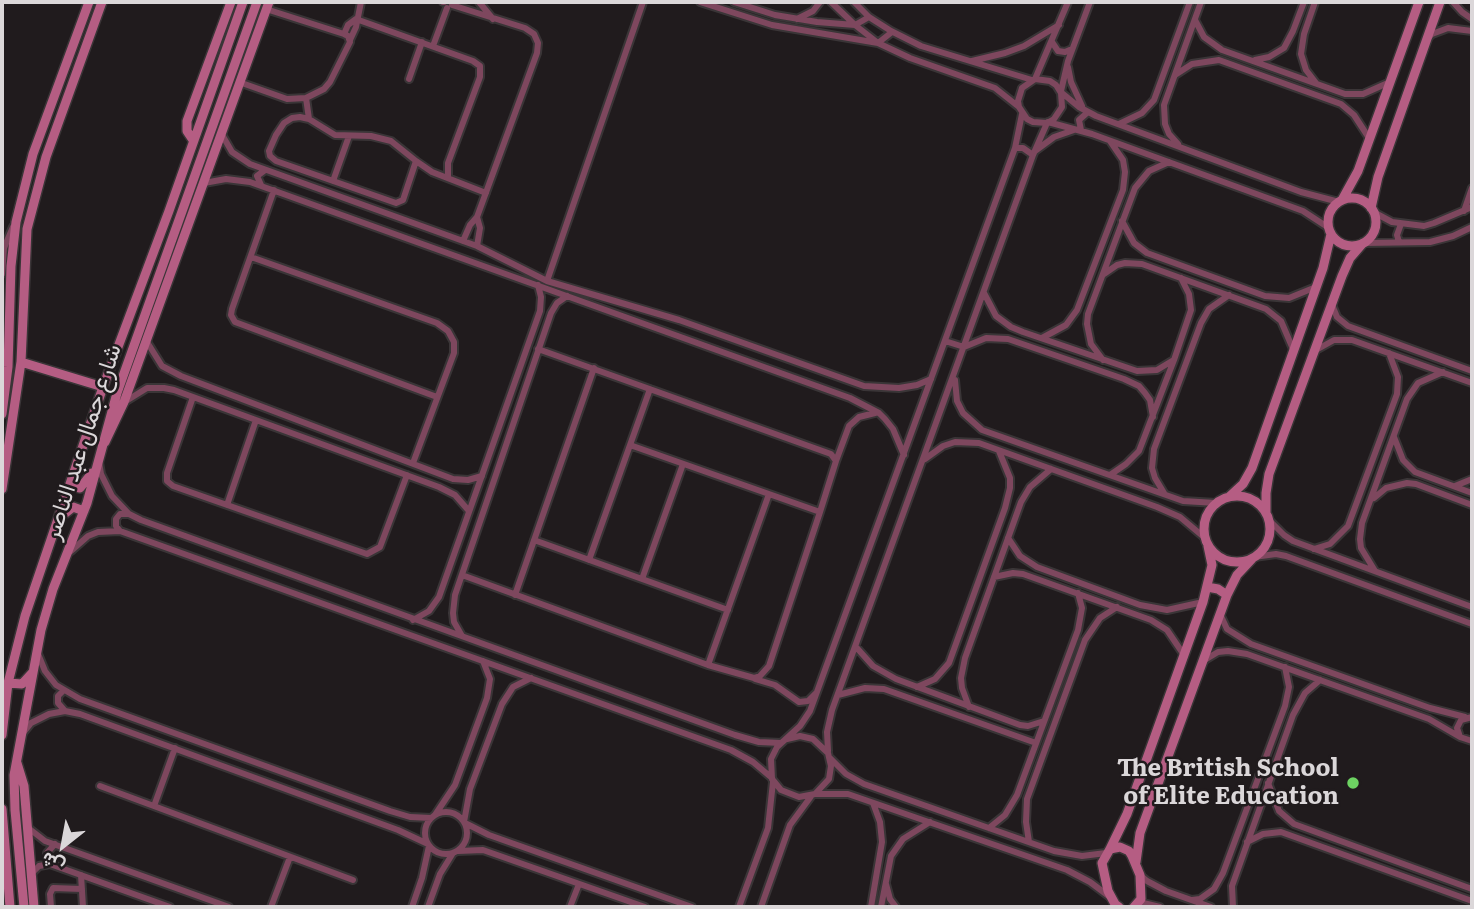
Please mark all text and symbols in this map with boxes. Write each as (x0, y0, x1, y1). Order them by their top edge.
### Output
street label: شارع جمال عبد الناصر (38, 341, 128, 543)
place label: The British School of Elite Education (1117, 755, 1339, 811)
marker: The British School of Elite Education (1345, 775, 1361, 791)
north arrow (28, 811, 98, 881)
text: ش (35, 846, 69, 882)

